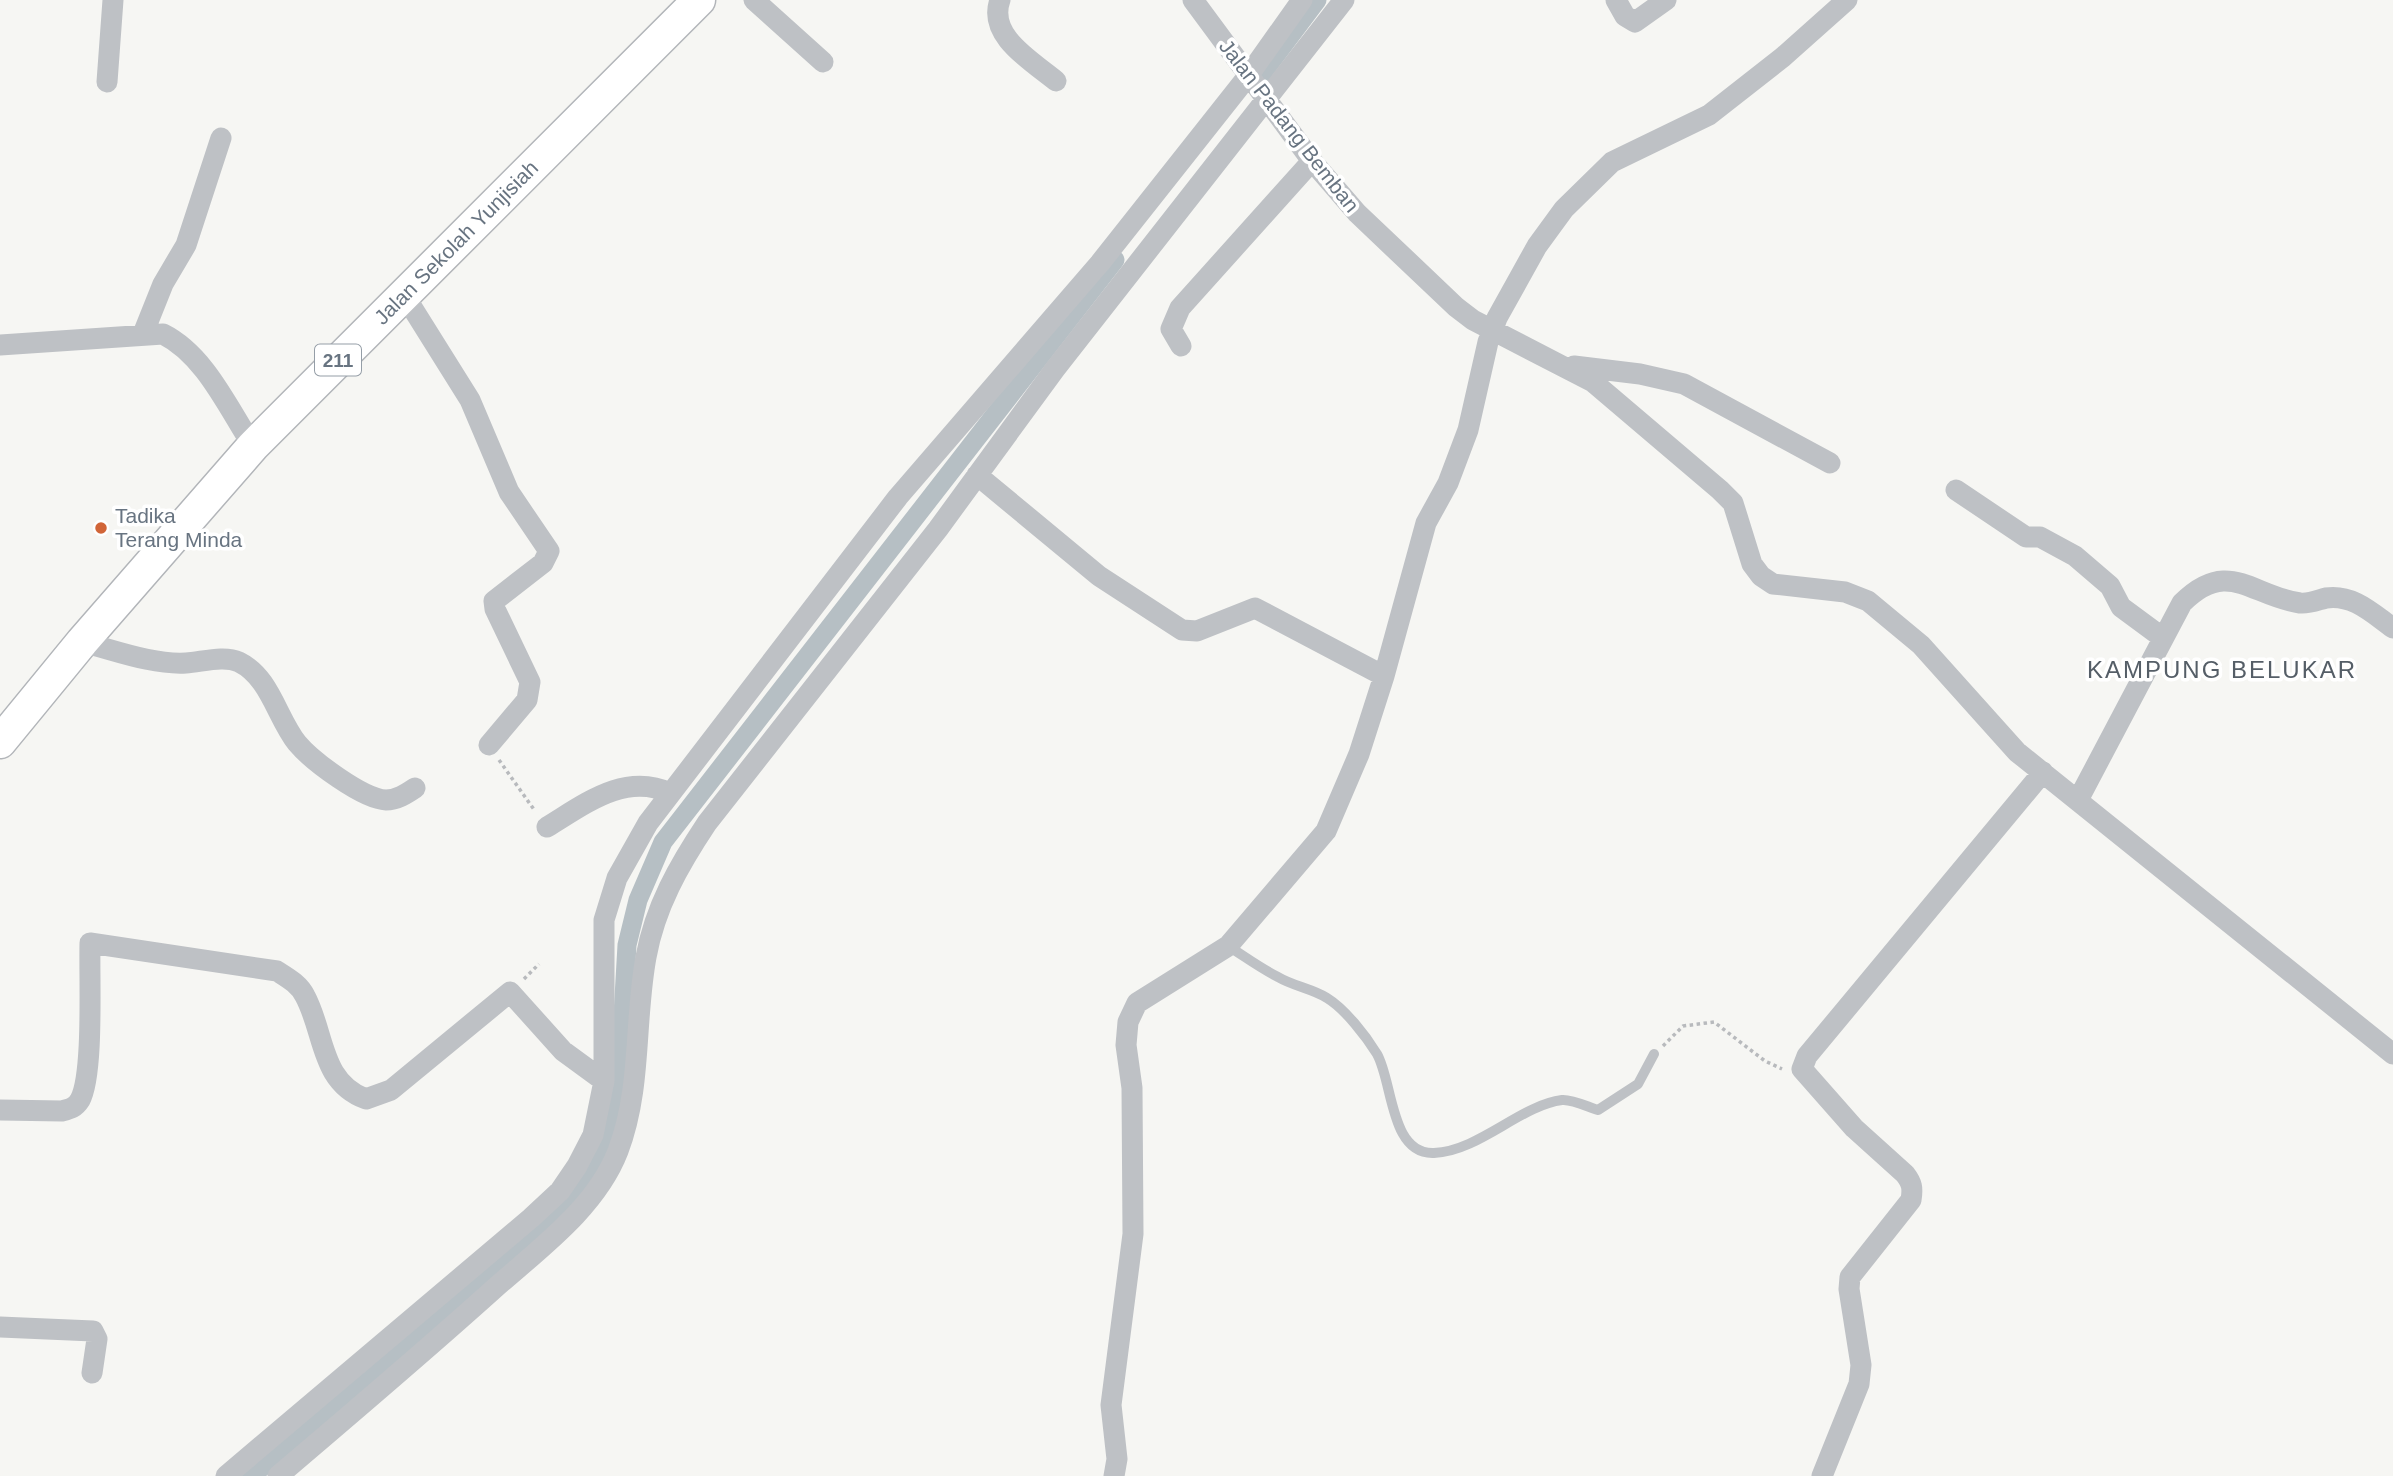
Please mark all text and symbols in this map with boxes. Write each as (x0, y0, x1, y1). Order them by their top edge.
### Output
street label: Jalan Padang Bemban (1215, 35, 1364, 216)
street label: Jalan Sekolah Yunjisiah (370, 156, 542, 329)
road number: 211 (315, 344, 361, 376)
place label: Tadika Terang Minda (115, 504, 243, 551)
marker: Tadika Terang Minda (93, 520, 109, 536)
district label: KAMPUNG BELUKAR (2087, 656, 2357, 683)

